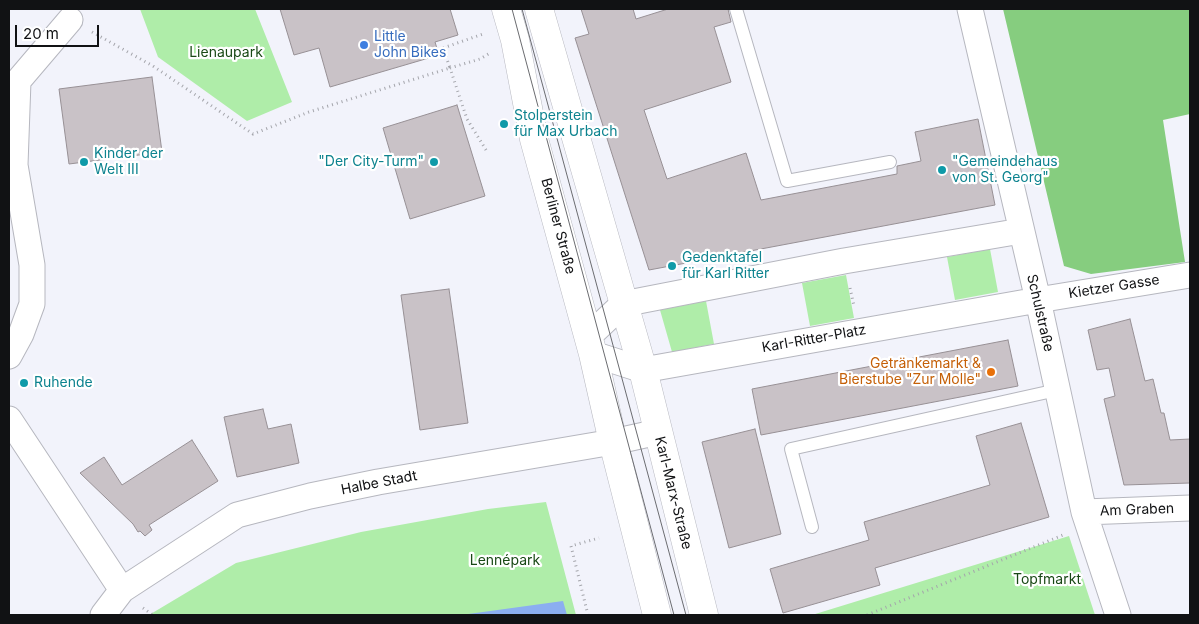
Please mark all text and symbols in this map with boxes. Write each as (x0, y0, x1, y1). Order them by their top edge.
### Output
scale bar (18, 15, 101, 47)
text: 20 m (23, 24, 59, 43)
place label: Little John Bikes (374, 29, 446, 62)
marker: Little John Bikes (358, 39, 370, 51)
park label: Lienaupark (189, 45, 263, 61)
place label: Stolperstein für Max Urbach (514, 108, 618, 140)
marker: Stolperstein für Max Urbach (498, 118, 510, 130)
place label: Kinder der Welt III (94, 146, 163, 178)
place label: "Der City-Turm" (318, 154, 424, 170)
place label: "Gemeindehaus von St. Georg" (952, 154, 1058, 186)
marker: Kinder der Welt III (78, 156, 90, 168)
marker: "Der City-Turm" (428, 156, 440, 168)
marker: "Gemeindehaus von St. Georg" (936, 164, 948, 176)
street label: Berliner Straße (537, 176, 579, 276)
place label: Gedenktafel für Karl Ritter (682, 250, 769, 282)
marker: Gedenktafel für Karl Ritter (666, 260, 678, 272)
street label: Kietzer Gasse (1067, 272, 1161, 302)
street label: Schulstraße (1023, 273, 1057, 353)
street label: Karl-Ritter-Platz (761, 322, 867, 356)
place label: Getränkemarkt & Bierstube "Zur Molle" (839, 356, 981, 388)
marker: Getränkemarkt & Bierstube "Zur Molle" (985, 366, 997, 378)
place label: Ruhende (34, 375, 93, 391)
marker: Ruhende (18, 377, 30, 389)
street label: Karl-Marx-Straße (651, 435, 695, 551)
street label: Halbe Stadt (340, 467, 418, 499)
street label: Am Graben (1100, 500, 1174, 520)
park label: Lennépark (470, 553, 540, 569)
park label: Topfmarkt (1013, 572, 1081, 588)

